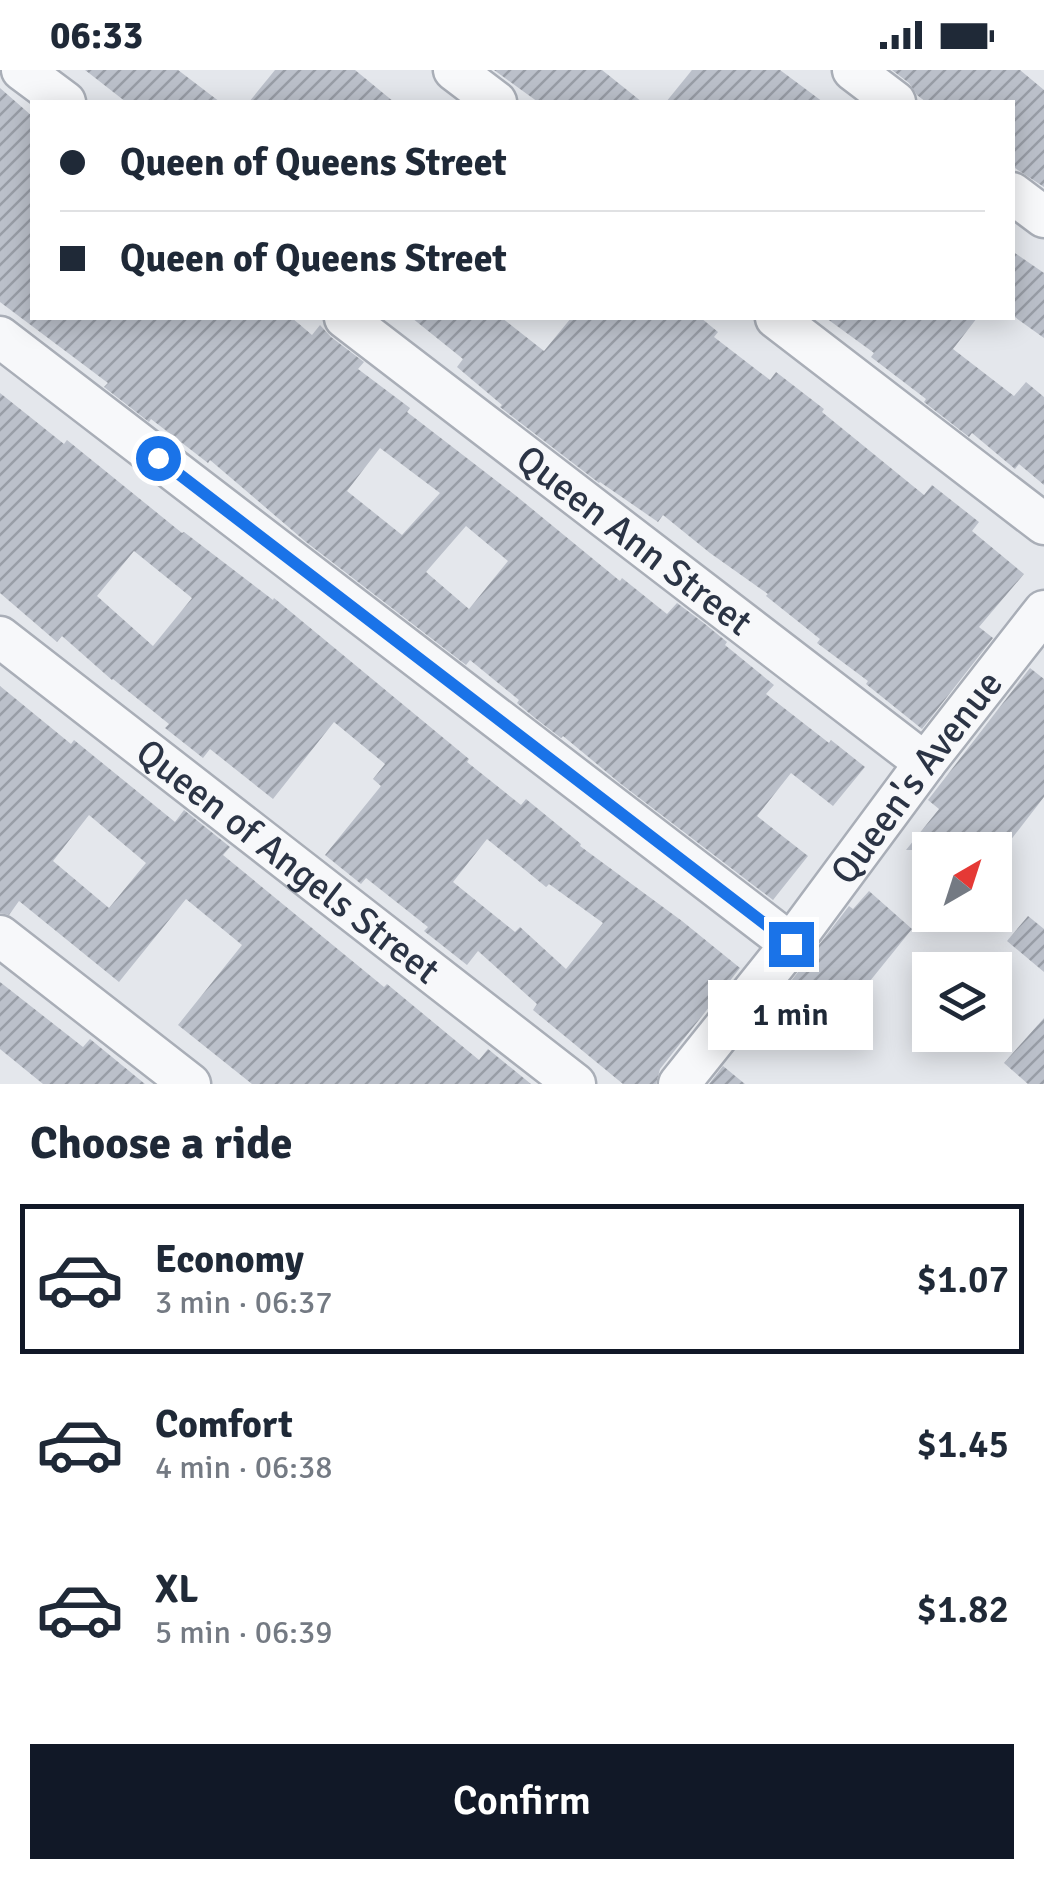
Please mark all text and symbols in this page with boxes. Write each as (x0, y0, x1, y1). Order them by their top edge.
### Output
text: 06:33 (50, 12, 143, 59)
text: Queen of Queens Street (120, 139, 507, 186)
text: Queen of Queens Street (120, 235, 507, 282)
street label: Queen Ann Street (507, 435, 762, 646)
route start (136, 436, 181, 481)
street label: Queen's Avenue (820, 661, 1012, 893)
street label: Queen of Angels Street (127, 728, 449, 994)
north arrow (912, 832, 1012, 932)
map controls (912, 832, 1012, 1052)
route end (769, 922, 814, 967)
button: layers (912, 952, 1012, 1052)
callout: 1 min (708, 979, 874, 1049)
text: 1 min (752, 995, 829, 1034)
text: Choose a ride (30, 1116, 293, 1171)
icon: car (35, 1234, 125, 1324)
text: Economy (155, 1236, 304, 1283)
text: $1.07 (916, 1256, 1009, 1303)
text: 3 min · 06:37 (155, 1283, 333, 1322)
icon: car (35, 1399, 125, 1489)
text: Comfort (155, 1401, 293, 1448)
text: $1.45 (916, 1421, 1009, 1468)
text: 4 min · 06:38 (155, 1448, 333, 1487)
icon: car (35, 1564, 125, 1654)
text: XL (155, 1566, 198, 1613)
text: $1.82 (916, 1586, 1009, 1633)
text: 5 min · 06:39 (155, 1613, 333, 1652)
button: Confirm (30, 1744, 1014, 1859)

